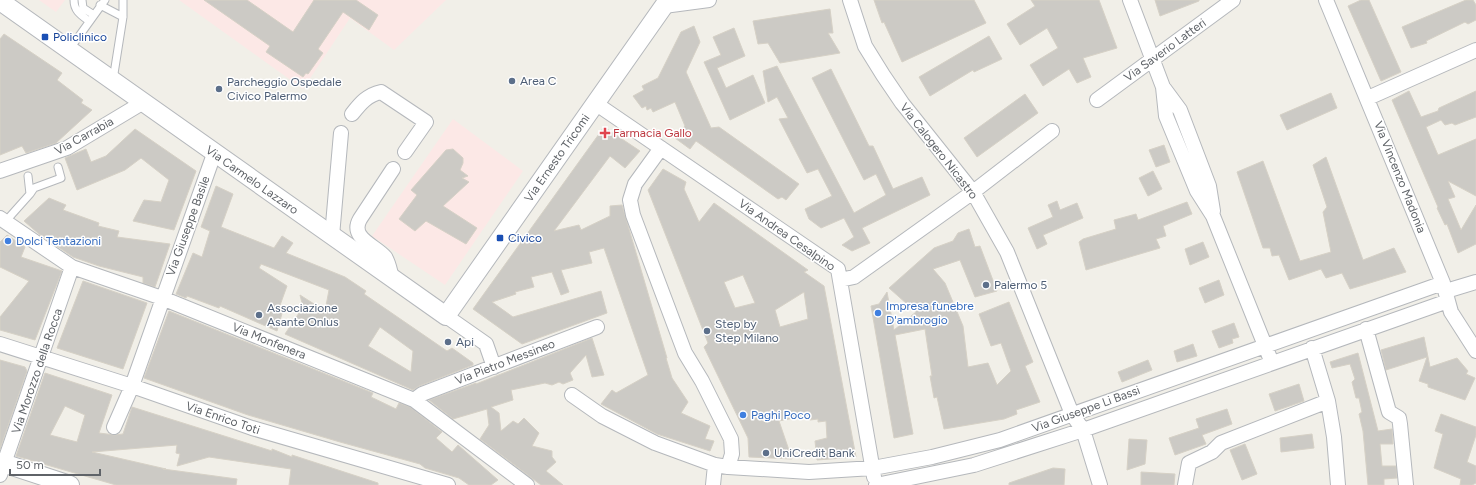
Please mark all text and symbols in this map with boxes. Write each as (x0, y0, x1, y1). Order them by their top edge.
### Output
street label: Via Saverio Latteri (1121, 16, 1209, 84)
place label: Policlinico (53, 30, 107, 44)
marker: Policlinico (40, 32, 50, 42)
place label: Area C (520, 74, 557, 88)
place label: Parcheggio Ospedale Civico Palermo (227, 75, 342, 103)
marker: Area C (507, 76, 517, 86)
marker: Parcheggio Ospedale Civico Palermo (214, 84, 224, 94)
street label: Via Calogero Nicastro (897, 100, 981, 202)
street label: Via Ernesto Tricomi (521, 111, 593, 205)
street label: Via Carrabia (52, 114, 116, 158)
street label: Via Vincenzo Madonia (1371, 119, 1429, 235)
place label: Farmacia Gallo (613, 126, 692, 140)
marker: Farmacia Gallo (600, 128, 610, 138)
street label: Via Carmelo Lazzaro (203, 143, 301, 217)
street label: Via Giuseppe Basile (163, 174, 213, 278)
street label: Via Andrea Cesalpino (736, 196, 838, 274)
place label: Civico (508, 231, 542, 245)
marker: Civico (495, 233, 505, 243)
place label: Dolci Tentazioni (16, 234, 101, 248)
marker: Dolci Tentazioni (3, 236, 13, 246)
place label: Palermo 5 (994, 278, 1047, 292)
marker: Palermo 5 (981, 280, 991, 290)
place label: Impresa funebre D'ambrogio (886, 299, 974, 327)
place label: Associazione Asante Onlus (267, 301, 339, 329)
street label: Via Morozzo della Rocca (9, 307, 65, 435)
marker: Impresa funebre D'ambrogio (873, 308, 883, 318)
marker: Associazione Asante Onlus (254, 310, 264, 320)
place label: Step by Step Milano (715, 317, 779, 345)
street label: Via Monfenera (230, 320, 308, 362)
marker: Step by Step Milano (702, 326, 712, 336)
place label: Api (456, 335, 474, 349)
street label: Via Pietro Messineo (453, 336, 557, 388)
marker: Api (443, 337, 453, 347)
street label: Via Giuseppe Li Bassi (1030, 383, 1142, 435)
street label: Via Enrico Toti (184, 399, 262, 437)
place label: Paghi Poco (751, 408, 811, 422)
marker: Paghi Poco (738, 410, 748, 420)
place label: UniCredit Bank (774, 446, 855, 460)
marker: UniCredit Bank (761, 448, 771, 458)
scale bar (10, 451, 100, 477)
text: 50 m (16, 458, 44, 472)

